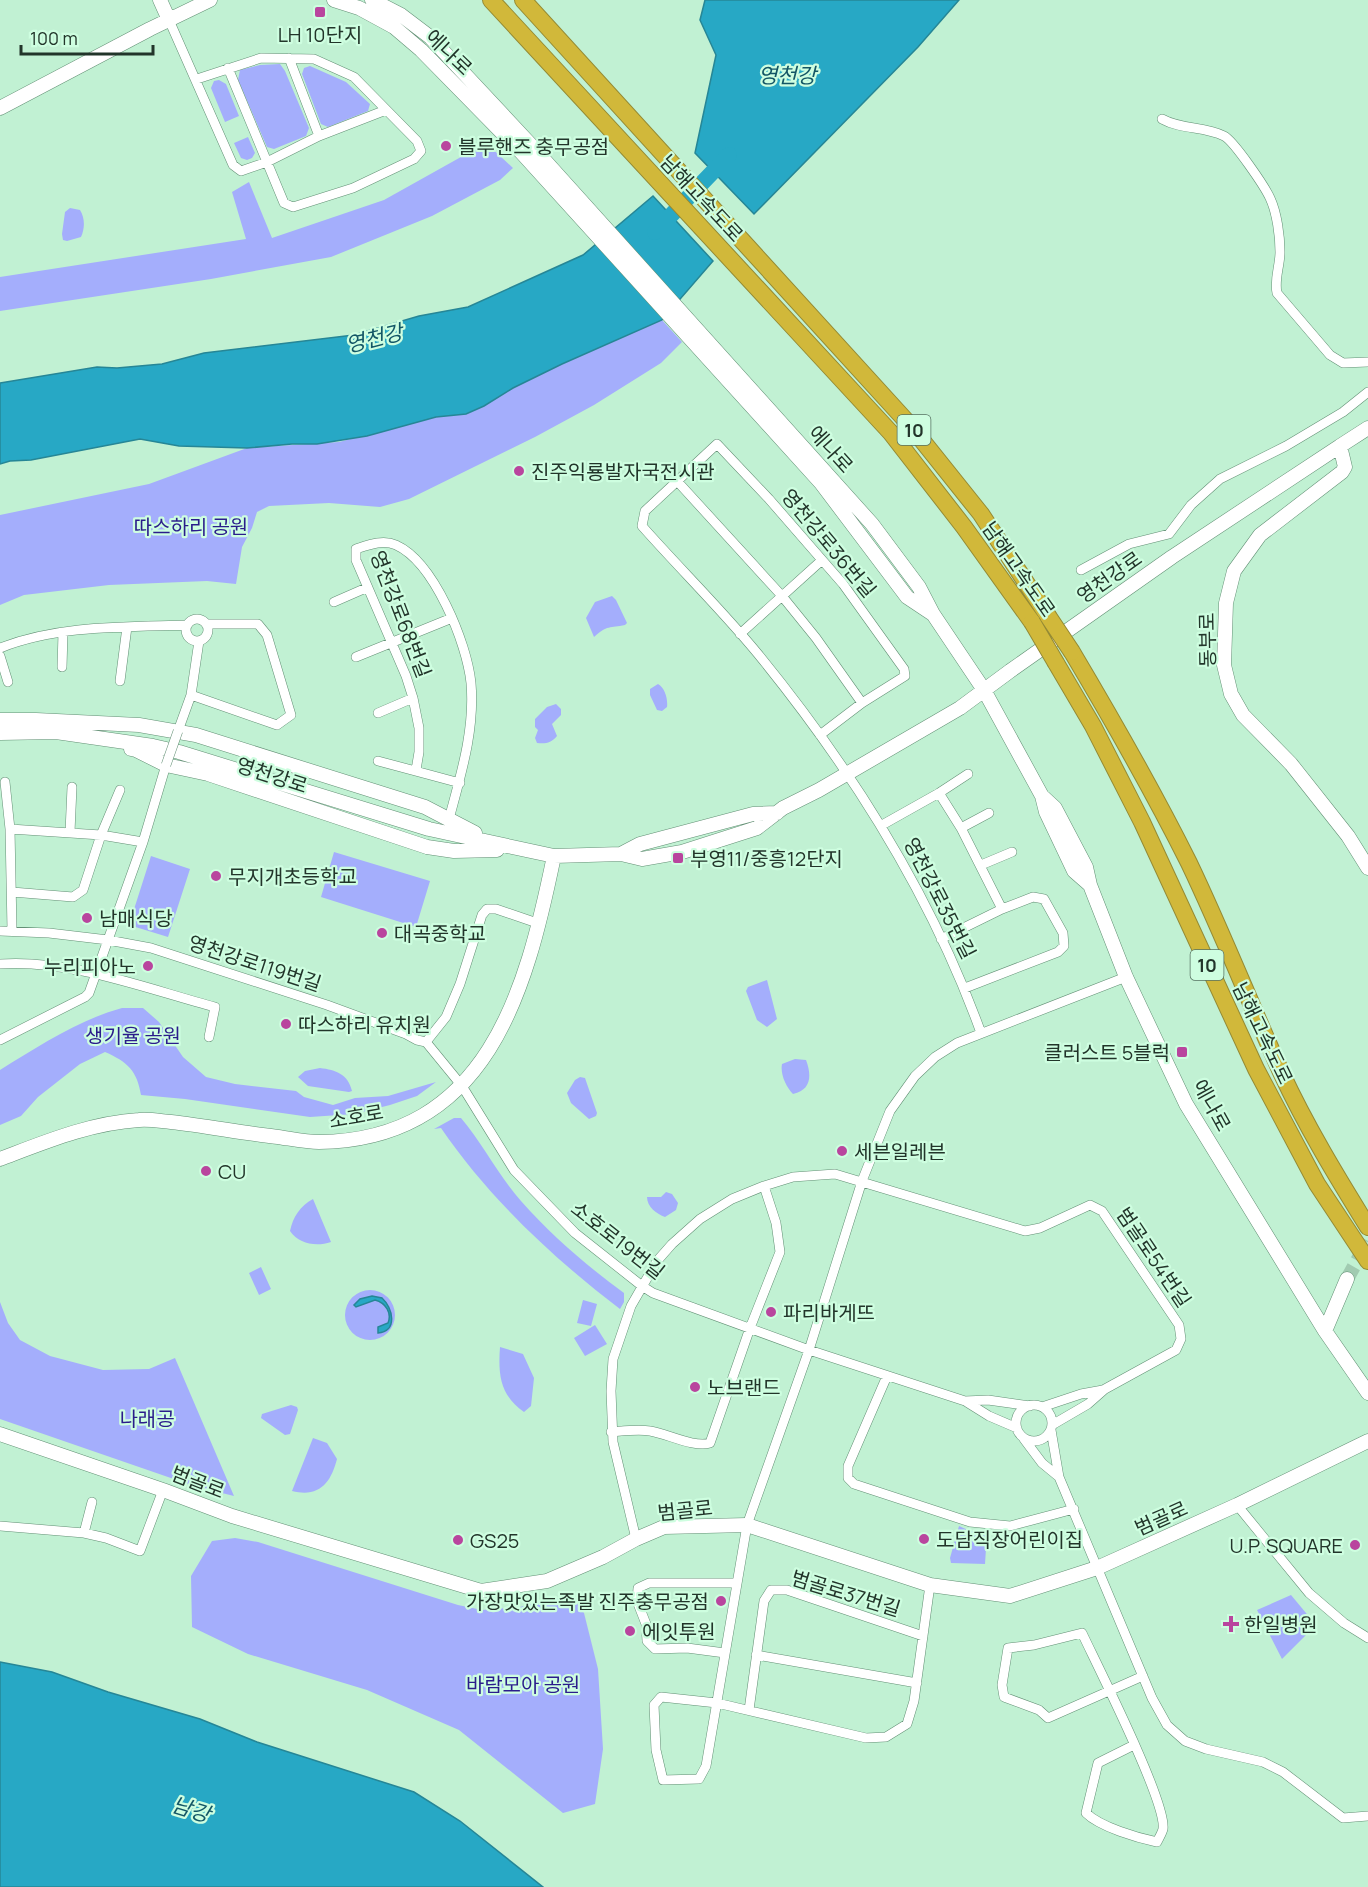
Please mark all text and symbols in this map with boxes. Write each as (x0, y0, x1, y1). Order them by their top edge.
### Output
marker: LH 10단지 (313, 5, 327, 19)
scale bar (21, 18, 153, 56)
place label: LH 10단지 (278, 21, 362, 48)
street label: 에나로 (420, 23, 478, 81)
text: 100 m (30, 26, 78, 50)
water label: 영천강 (758, 61, 819, 89)
place label: 블루핸즈 충무공점 (458, 133, 609, 160)
marker: 블루핸즈 충무공점 (439, 139, 453, 153)
street label: 남해고속도로 (654, 148, 750, 248)
water label: 영천강 (342, 317, 408, 359)
road number: 10 (898, 415, 930, 445)
street label: 에나로 (802, 419, 860, 479)
place label: 진주익룡발자국전시관 (531, 458, 715, 485)
marker: 진주익룡발자국전시관 (512, 464, 526, 478)
street label: 영천강로36번길 (776, 483, 882, 603)
park label: 따스하리 공원 (134, 513, 248, 540)
street label: 남해고속도로 (976, 516, 1062, 622)
street label: 영천강로 (1071, 545, 1147, 609)
street label: 영천강로68번길 (364, 546, 438, 682)
street label: 동부로 (1193, 612, 1221, 668)
street label: 영천강로 (233, 751, 311, 799)
street label: 영천강로35번길 (898, 833, 982, 963)
place label: 부영11/중흥12단지 (690, 845, 843, 872)
marker: 부영11/중흥12단지 (671, 851, 685, 865)
place label: 무지개초등학교 (228, 863, 357, 890)
marker: 무지개초등학교 (209, 869, 223, 883)
place label: 남매식당 (99, 905, 173, 932)
marker: 남매식당 (80, 911, 94, 925)
place label: 대곡중학교 (394, 920, 486, 947)
marker: 대곡중학교 (375, 926, 389, 940)
street label: 영천강로119번길 (185, 929, 325, 997)
road number: 10 (1190, 950, 1224, 980)
place label: 누리피아노 (44, 953, 136, 980)
marker: 누리피아노 (141, 959, 155, 973)
street label: 남해고속도로 (1227, 977, 1299, 1089)
place label: 따스하리 유치원 (298, 1011, 431, 1038)
marker: 따스하리 유치원 (279, 1017, 293, 1031)
park label: 생기율 공원 (85, 1022, 181, 1049)
place label: 클러스트 5블럭 (1044, 1039, 1170, 1066)
marker: 클러스트 5블럭 (1175, 1045, 1189, 1059)
street label: 에나로 (1187, 1074, 1237, 1136)
street label: 소호로 (326, 1098, 386, 1134)
place label: 세븐일레븐 (854, 1138, 946, 1165)
marker: 세븐일레븐 (835, 1144, 849, 1158)
place label: CU (218, 1158, 246, 1185)
marker: CU (199, 1164, 213, 1178)
street label: 소호로19번길 (565, 1195, 671, 1285)
street label: 범골로54번길 (1111, 1202, 1197, 1312)
place label: 파리바게뜨 (783, 1299, 875, 1326)
marker: 파리바게뜨 (764, 1305, 778, 1319)
place label: 노브랜드 (707, 1374, 781, 1401)
marker: 노브랜드 (688, 1380, 702, 1394)
park label: 나래공 (119, 1405, 175, 1432)
street label: 범골로 (167, 1460, 229, 1504)
street label: 범골로 (656, 1494, 714, 1526)
street label: 범골로 (1130, 1494, 1192, 1542)
place label: 도담직장어린이집 (936, 1526, 1083, 1553)
place label: GS25 (470, 1527, 519, 1554)
marker: 도담직장어린이집 (917, 1532, 931, 1546)
place label: U.P. SQUARE (1229, 1532, 1343, 1559)
marker: GS25 (451, 1533, 465, 1547)
marker: U.P. SQUARE (1348, 1538, 1362, 1552)
street label: 범골로37번길 (788, 1564, 904, 1622)
place label: 가장맛있는족발 진주충무공점 (466, 1588, 709, 1615)
marker: 가장맛있는족발 진주충무공점 (714, 1594, 728, 1608)
place label: 한일병원 (1244, 1611, 1318, 1638)
marker: 한일병원 (1222, 1615, 1240, 1633)
place label: 에잇투원 (642, 1618, 716, 1645)
marker: 에잇투원 (623, 1624, 637, 1638)
park label: 바람모아 공원 (466, 1671, 580, 1698)
water label: 남강 (168, 1790, 216, 1829)

